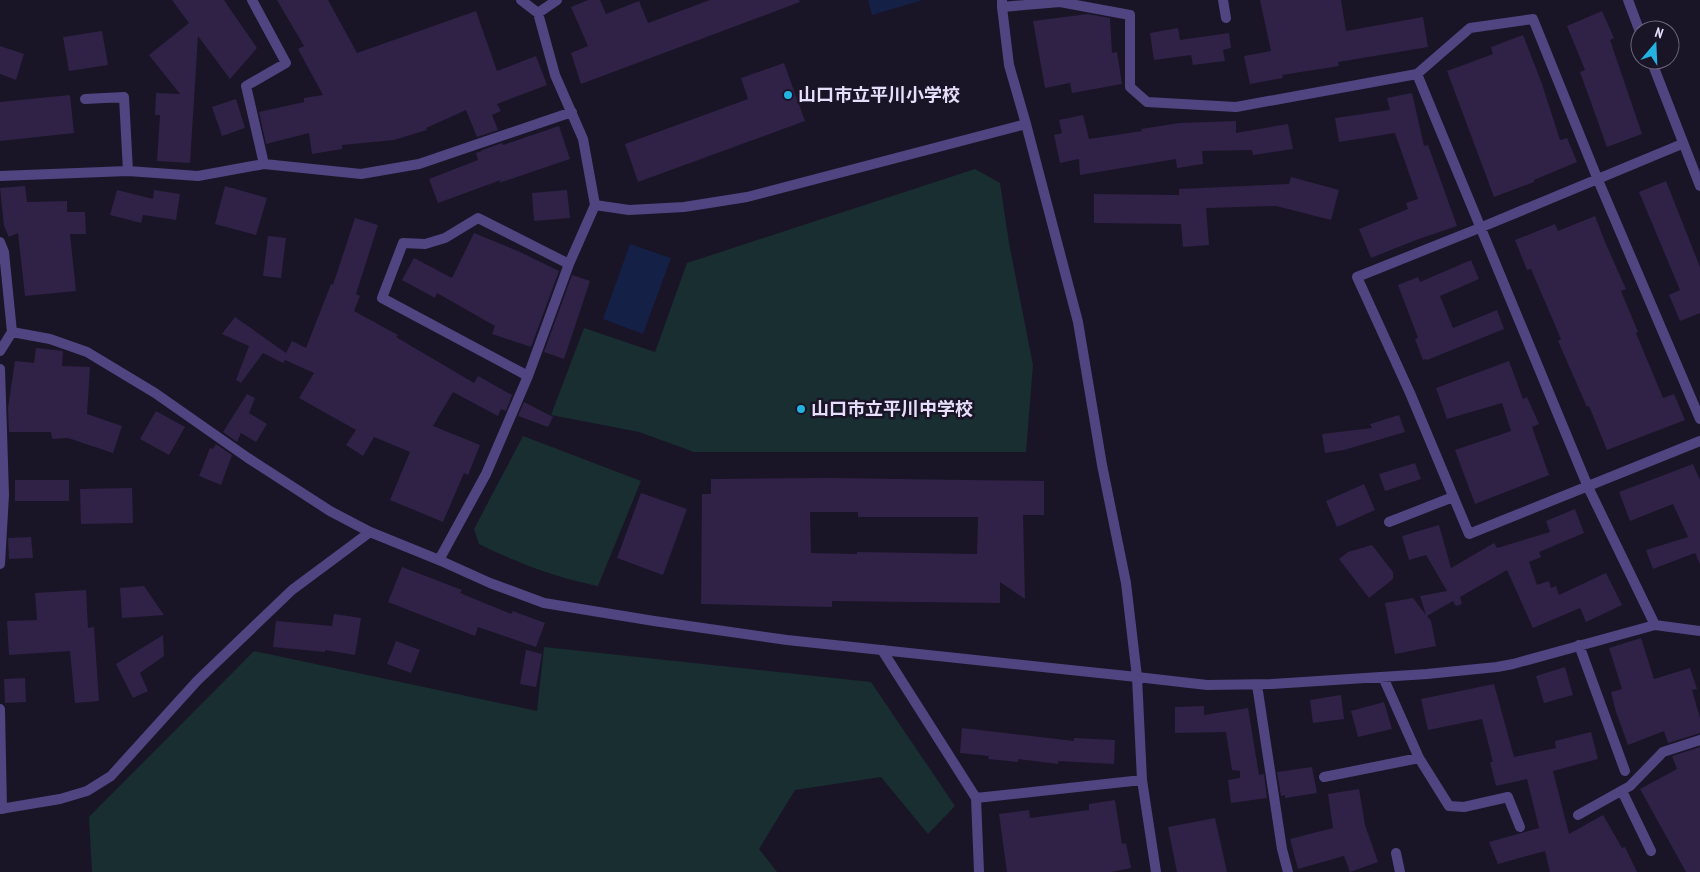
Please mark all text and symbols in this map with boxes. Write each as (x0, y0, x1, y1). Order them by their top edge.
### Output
north arrow (1630, 20, 1680, 70)
text: N (1653, 23, 1666, 42)
place label: 山口市立平川小学校 (798, 83, 960, 106)
marker: 山口市立平川小学校 (782, 89, 794, 101)
place label: 山口市立平川中学校 (811, 397, 973, 420)
marker: 山口市立平川中学校 (795, 403, 807, 415)

